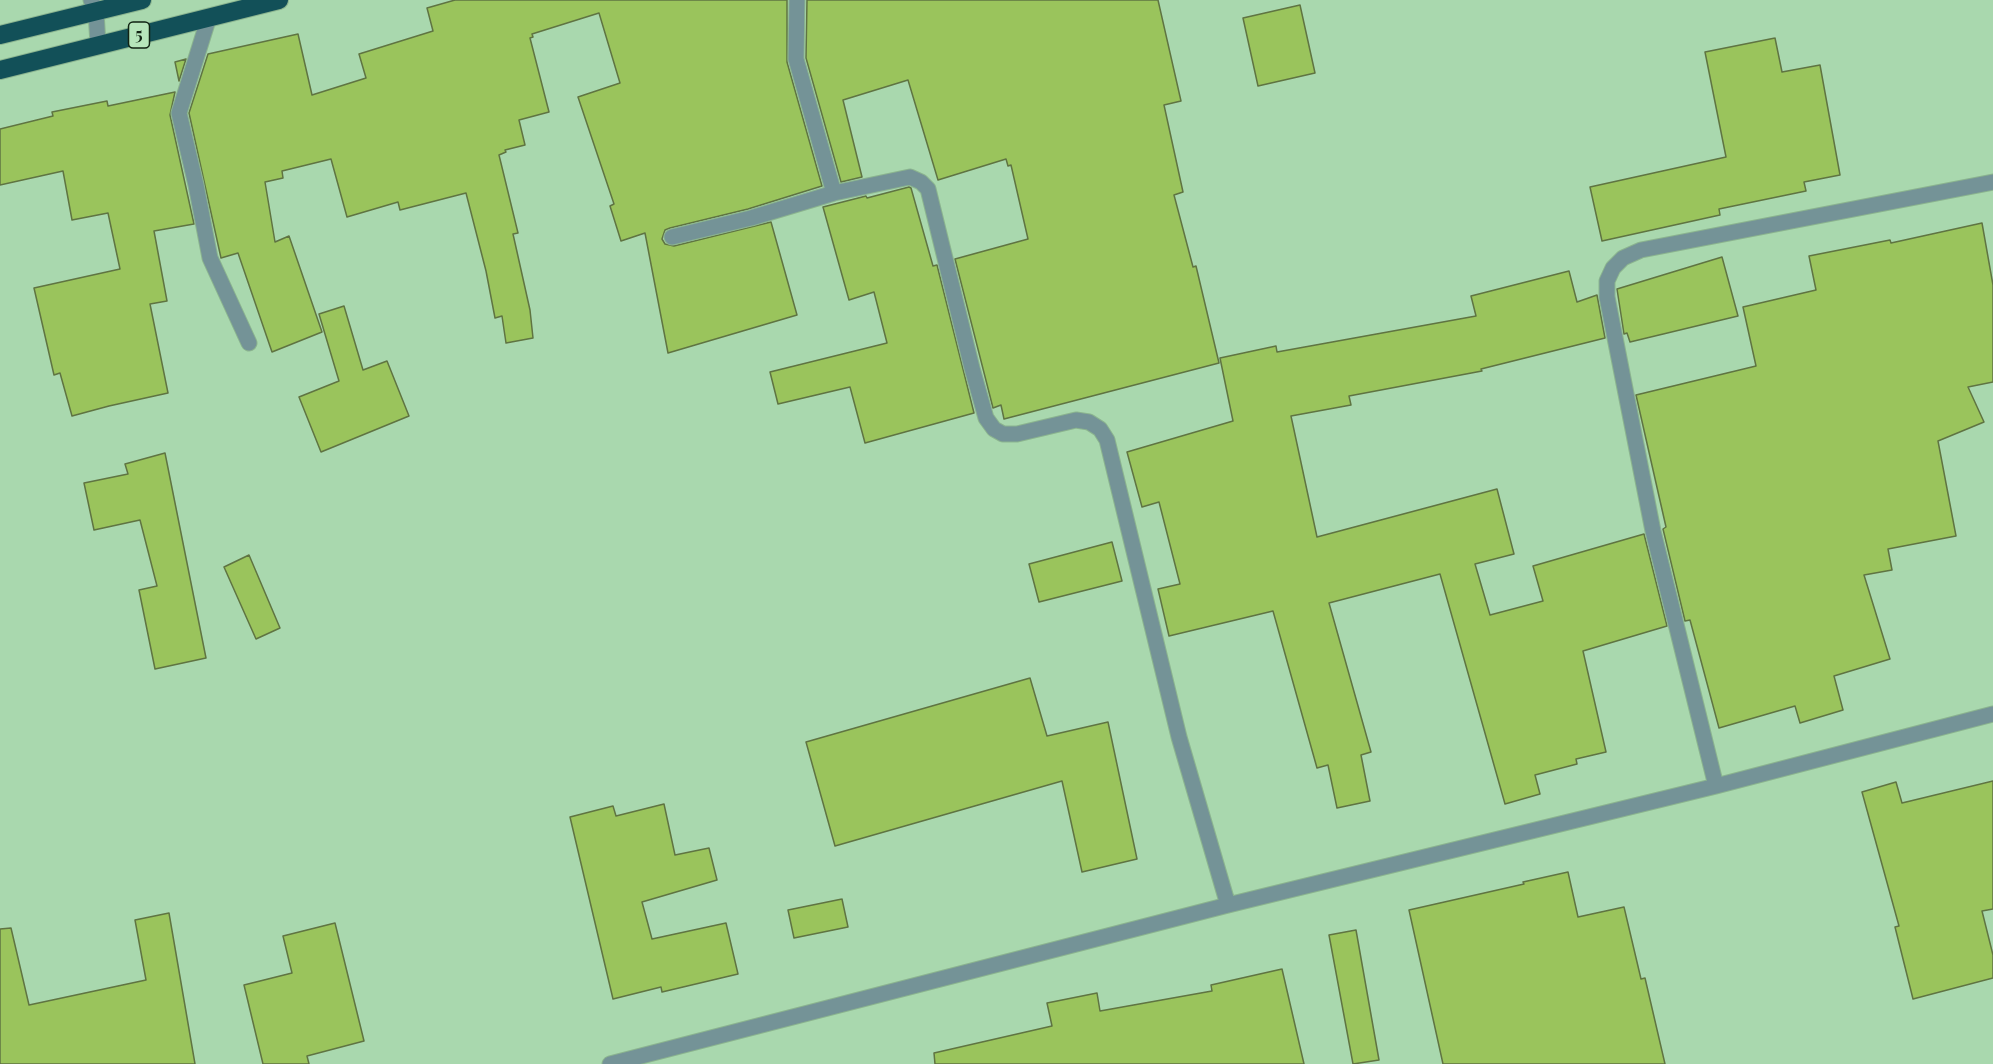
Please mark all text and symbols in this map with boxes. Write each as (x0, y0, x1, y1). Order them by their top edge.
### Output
road number: 5 (128, 22, 150, 48)

